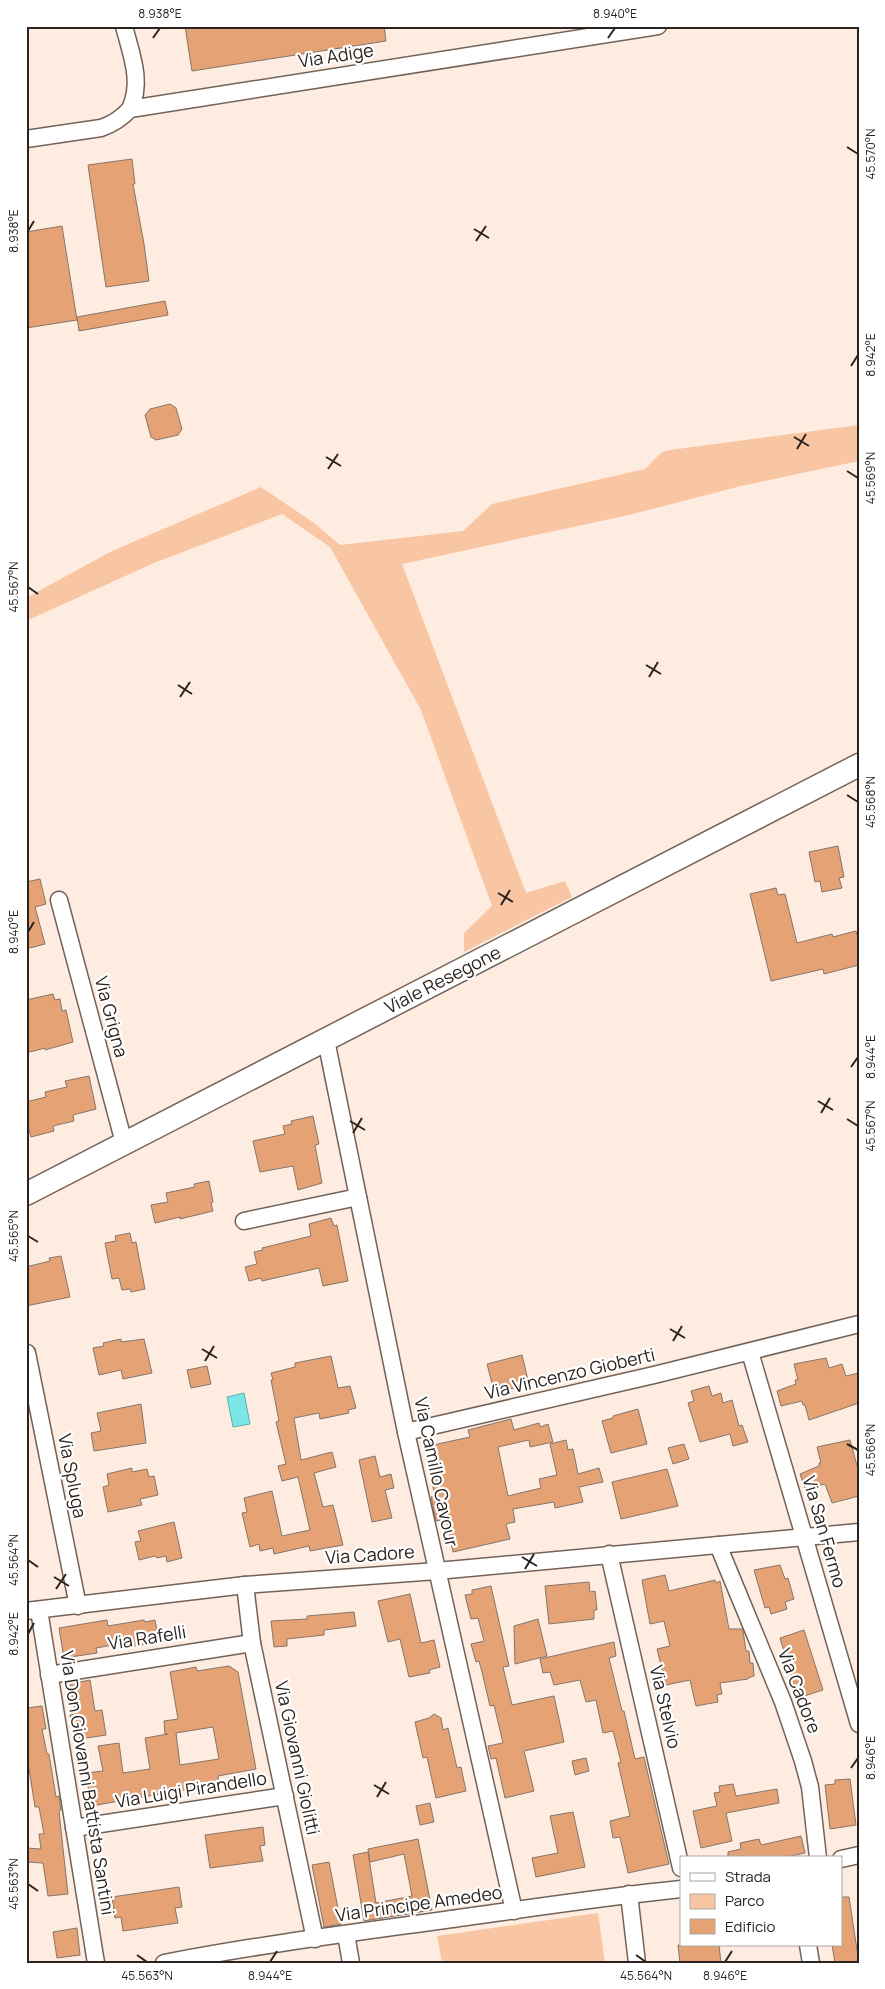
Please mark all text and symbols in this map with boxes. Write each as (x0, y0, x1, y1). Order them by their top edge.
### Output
text: 8.938°E (138, 5, 182, 22)
text: 8.940°E (593, 5, 637, 22)
street label: Via Adige (297, 37, 375, 73)
text: 45.570°N (862, 129, 879, 179)
text: 8.938°E (5, 209, 22, 253)
text: 8.942°E (862, 333, 879, 377)
text: 45.569°N (862, 452, 879, 504)
text: 45.567°N (5, 561, 22, 613)
text: 45.568°N (862, 776, 879, 828)
text: 8.940°E (5, 910, 22, 954)
street label: Viale Resegone (380, 940, 505, 1019)
street label: Via Grigna (90, 974, 134, 1060)
text: 8.944°E (862, 1035, 879, 1079)
text: 45.567°N (862, 1100, 879, 1152)
text: 45.565°N (5, 1210, 22, 1262)
street label: Via Vincenzo Gioberti (482, 1342, 657, 1404)
street label: Via Camillo Cavour (409, 1395, 465, 1549)
text: 45.566°N (862, 1424, 879, 1476)
street label: Via Spluga (53, 1432, 93, 1520)
street label: Via San Fermo (798, 1473, 852, 1590)
text: 45.564°N (5, 1534, 22, 1586)
street label: Via Cadore (325, 1539, 415, 1569)
text: 8.942°E (5, 1612, 22, 1656)
street label: Via Rafelli (106, 1619, 188, 1655)
street label: Via Cadore (773, 1645, 827, 1737)
street label: Via Don Giovanni Battista Santini (55, 1649, 121, 1917)
street label: Via Stelvio (645, 1663, 687, 1751)
street label: Via Giovanni Giolitti (270, 1679, 326, 1837)
text: 8.946°E (862, 1736, 879, 1780)
street label: Via Luigi Pirandello (113, 1765, 268, 1813)
legend (680, 1856, 842, 1946)
text: 45.563°N (5, 1858, 22, 1910)
text: Strada (725, 1866, 771, 1887)
street label: Via Principe Amedeo (334, 1879, 504, 1927)
text: Parco (725, 1890, 764, 1911)
text: Edificio (725, 1916, 776, 1937)
text: 45.563°N (121, 1967, 173, 1984)
text: 8.944°E (248, 1967, 292, 1984)
text: 45.564°N (620, 1967, 672, 1984)
text: 8.946°E (703, 1967, 747, 1984)

